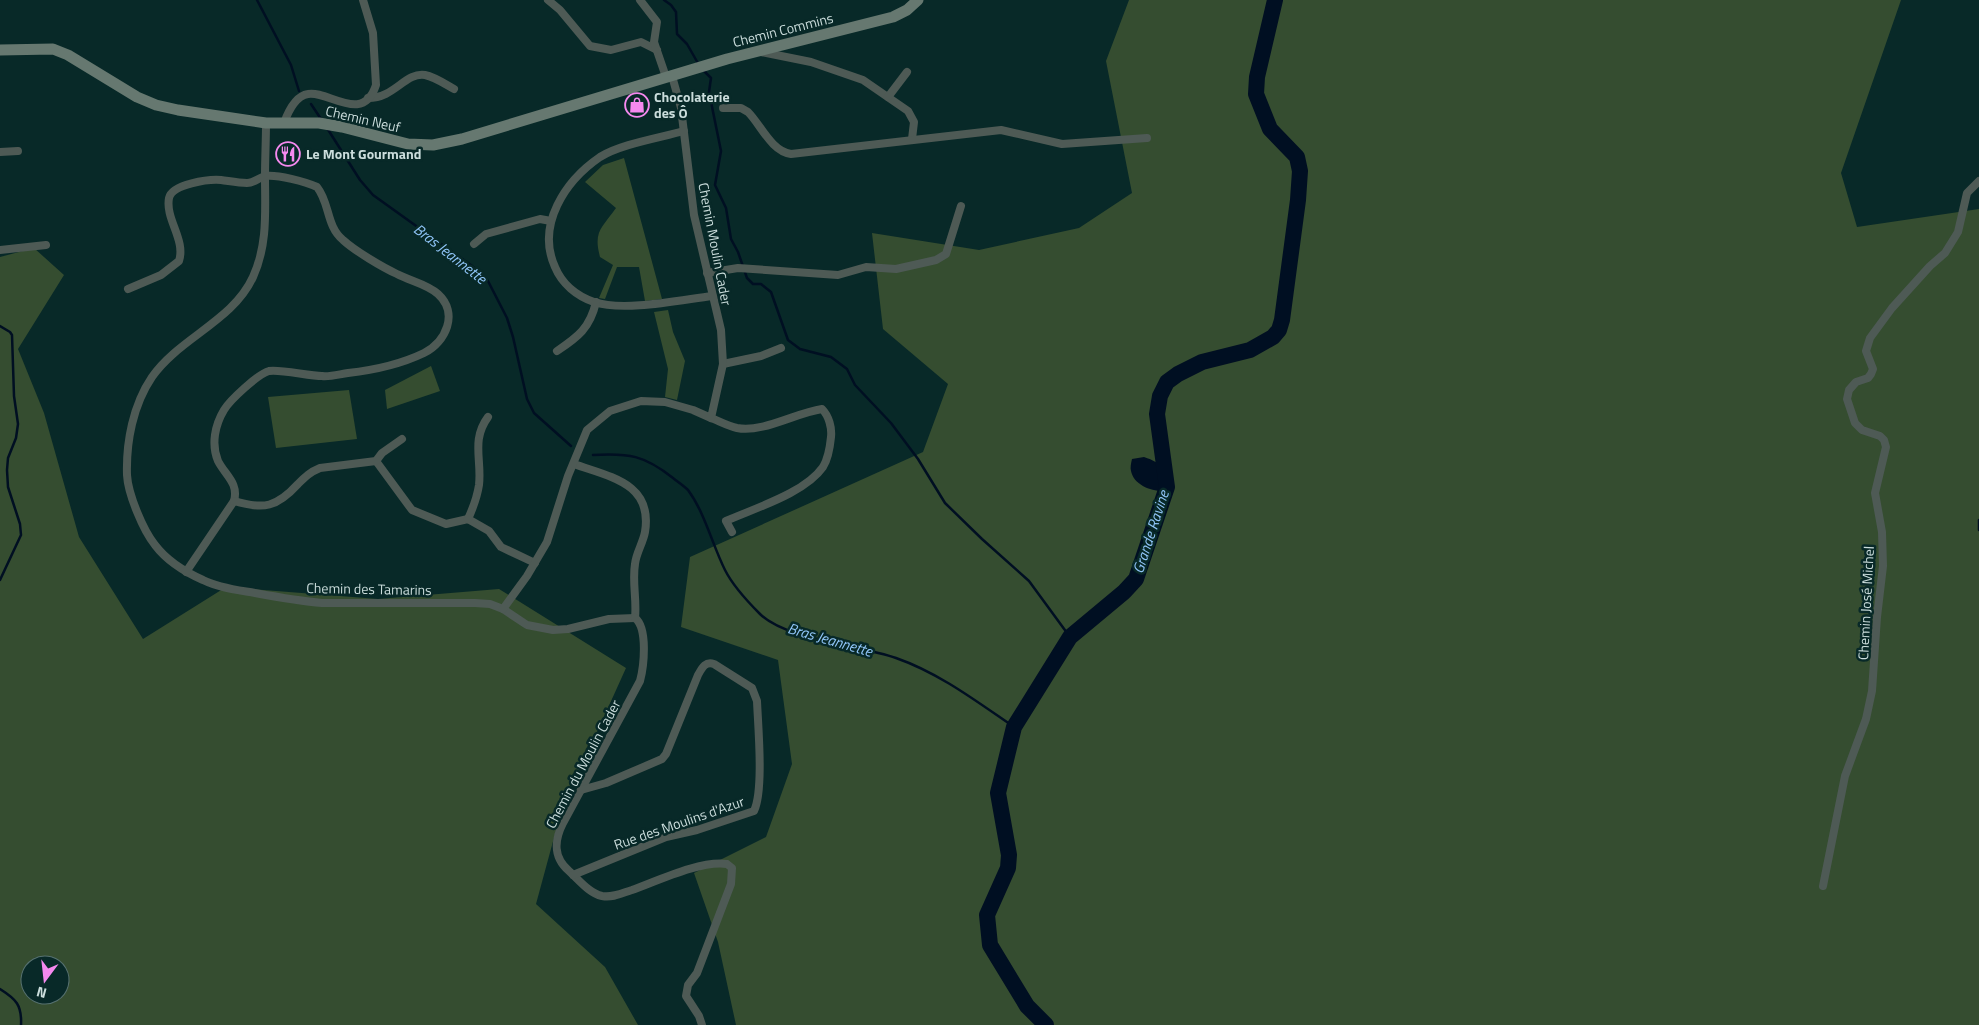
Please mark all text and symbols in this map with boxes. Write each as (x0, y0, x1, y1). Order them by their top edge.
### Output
street label: Chemin Commins (730, 7, 835, 52)
place label: Chocolaterie des Ô (654, 86, 730, 123)
shop icon: Chocolaterie des Ô (624, 92, 650, 118)
street label: Chemin Neuf (324, 100, 403, 137)
restaurant icon: Le Mont Gourmand (275, 141, 301, 167)
place label: Le Mont Gourmand (306, 143, 421, 164)
street label: Chemin Moulin Cader (693, 181, 738, 307)
water label: Bras Jeannette (409, 218, 493, 290)
water label: Grande Ravine (1126, 486, 1175, 576)
street label: Chemin José Michel (1852, 545, 1879, 661)
street label: Chemin des Tamarins (306, 577, 432, 600)
water label: Bras Jeannette (785, 616, 876, 663)
street label: Chemin du Moulin Cader (540, 696, 625, 832)
street label: Rue des Moulins d'Azur (611, 790, 747, 855)
north arrow (20, 955, 70, 1005)
text: N (34, 982, 49, 1004)

